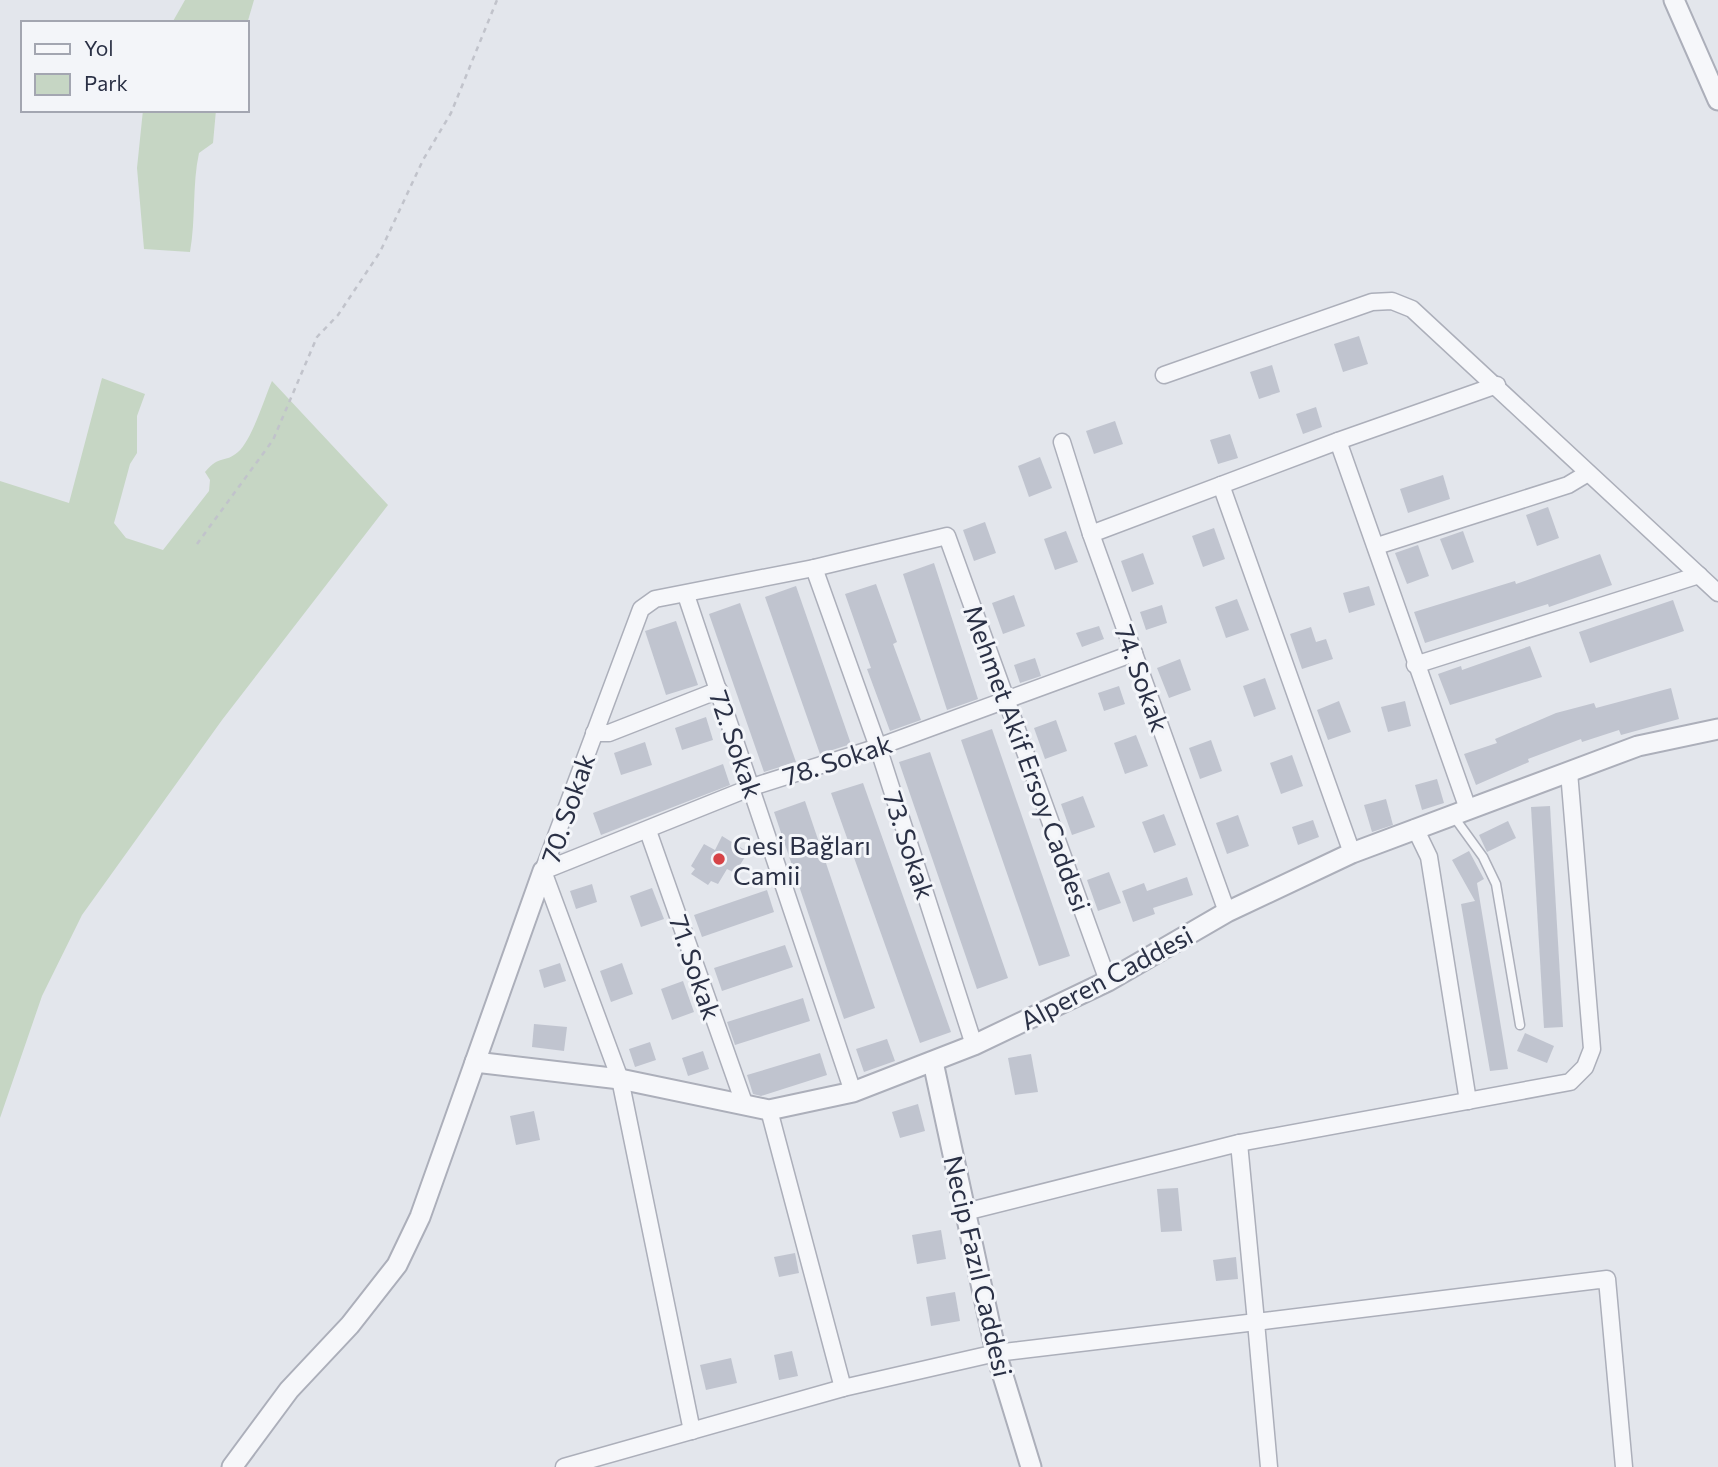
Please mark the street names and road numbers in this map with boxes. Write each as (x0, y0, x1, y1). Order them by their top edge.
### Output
street label: Mehmet Akif Ersoy Caddesi (958, 601, 1098, 915)
street label: 74. Sokak (1109, 620, 1177, 736)
street label: 72. Sokak (704, 686, 770, 802)
street label: 78. Sokak (779, 727, 895, 791)
street label: 70. Sokak (534, 749, 600, 867)
street label: 73. Sokak (878, 787, 942, 903)
street label: 71. Sokak (664, 911, 728, 1023)
street label: Alperen Caddesi (1014, 919, 1198, 1035)
street label: Necip Fazıl Caddesi (938, 1152, 1020, 1380)

